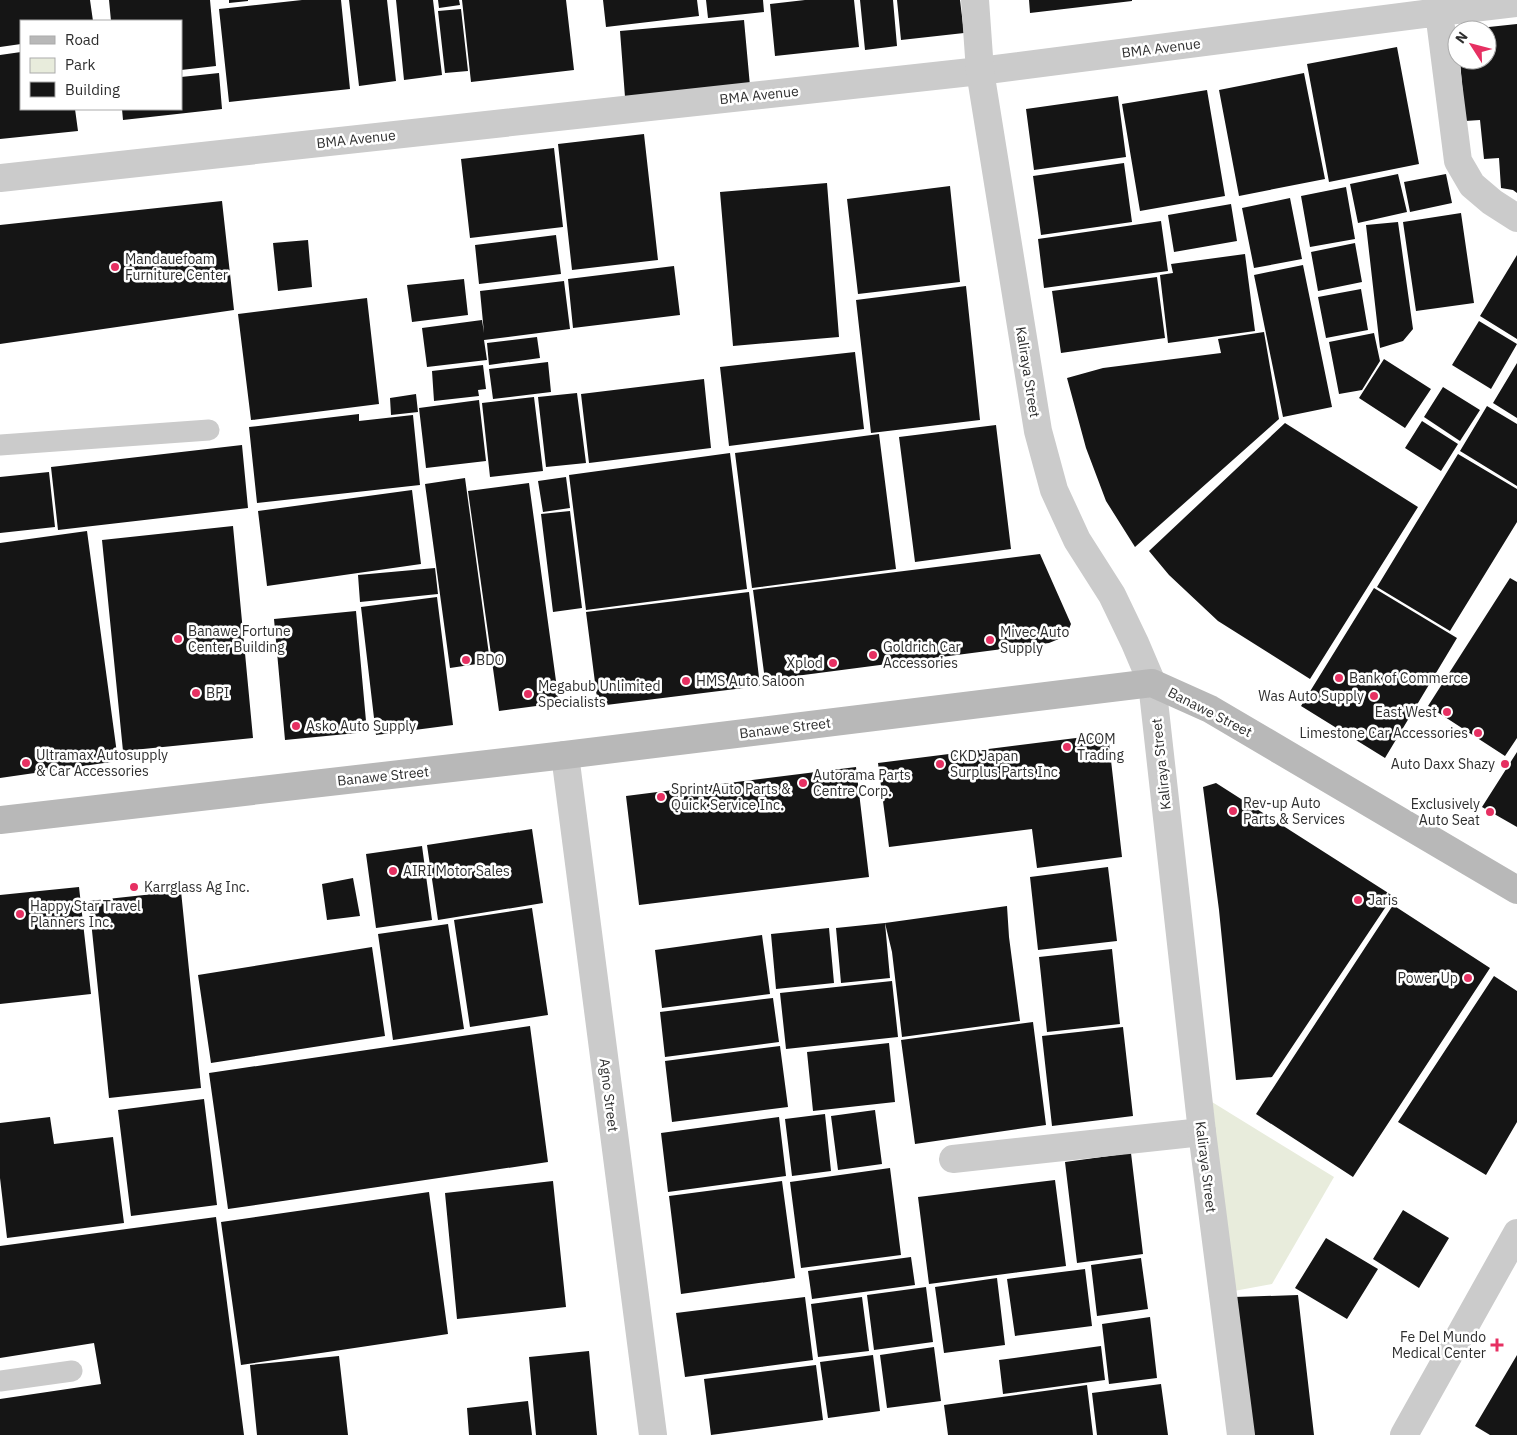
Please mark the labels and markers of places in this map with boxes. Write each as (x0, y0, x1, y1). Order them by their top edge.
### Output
place label: Mandauefoam Furniture Center (125, 250, 228, 284)
marker: Mandauefoam Furniture Center (109, 261, 121, 273)
place label: Banawe Fortune Center Building (188, 622, 291, 656)
place label: Mivec Auto Supply (1000, 623, 1069, 657)
marker: Banawe Fortune Center Building (172, 633, 184, 645)
marker: Mivec Auto Supply (984, 634, 996, 646)
place label: Goldrich Car Accessories (883, 638, 961, 672)
marker: Goldrich Car Accessories (867, 649, 879, 661)
place label: BDO (476, 651, 505, 669)
marker: BDO (460, 654, 472, 666)
place label: Xplod (787, 654, 823, 672)
marker: Xplod (827, 657, 839, 669)
place label: Bank of Commerce (1349, 669, 1469, 687)
place label: HMS Auto Saloon (696, 672, 805, 690)
marker: Bank of Commerce (1333, 672, 1345, 684)
marker: HMS Auto Saloon (680, 675, 692, 687)
place label: Megabub Unlimited Specialists (538, 677, 661, 711)
place label: BPI (206, 684, 229, 702)
marker: BPI (190, 687, 202, 699)
place label: Was Auto Supply (1258, 687, 1364, 705)
marker: Megabub Unlimited Specialists (522, 688, 534, 700)
marker: Was Auto Supply (1368, 690, 1380, 702)
place label: East West (1375, 703, 1437, 721)
marker: East West (1441, 706, 1453, 718)
place label: Asko Auto Supply (306, 717, 416, 735)
marker: Asko Auto Supply (290, 720, 302, 732)
place label: Limestone Car Accessories (1299, 724, 1468, 742)
marker: Limestone Car Accessories (1472, 727, 1484, 739)
place label: ACOM Trading (1077, 730, 1125, 764)
marker: ACOM Trading (1061, 741, 1073, 753)
place label: Ultramax Autosupply & Car Accessories (36, 746, 168, 780)
place label: CKD Japan Surplus Parts Inc (950, 747, 1058, 781)
place label: Auto Daxx Shazy (1391, 755, 1495, 773)
marker: Ultramax Autosupply & Car Accessories (20, 757, 32, 769)
marker: CKD Japan Surplus Parts Inc (934, 758, 946, 770)
marker: Auto Daxx Shazy (1499, 758, 1511, 770)
place label: Autorama Parts Centre Corp. (813, 766, 911, 800)
marker: Autorama Parts Centre Corp. (797, 777, 809, 789)
place label: Sprint Auto Parts & Quick Service Inc. (671, 780, 791, 814)
marker: Sprint Auto Parts & Quick Service Inc. (655, 791, 667, 803)
place label: Rev-up Auto Parts & Services (1243, 794, 1345, 828)
place label: Exclusively Auto Seat (1411, 795, 1480, 829)
marker: Rev-up Auto Parts & Services (1227, 805, 1239, 817)
marker: Exclusively Auto Seat (1484, 806, 1496, 818)
place label: AIRI Motor Sales (403, 862, 510, 880)
marker: AIRI Motor Sales (387, 865, 399, 877)
place label: Karrglass Ag Inc. (144, 878, 250, 896)
marker: Karrglass Ag Inc. (128, 881, 140, 893)
place label: Jaris (1368, 891, 1398, 909)
marker: Jaris (1352, 894, 1364, 906)
place label: Happy Star Travel Planners Inc. (30, 897, 141, 931)
marker: Happy Star Travel Planners Inc. (14, 908, 26, 920)
place label: Power Up (1398, 969, 1458, 987)
marker: Power Up (1462, 972, 1474, 984)
place label: Fe Del Mundo Medical Center (1392, 1328, 1486, 1362)
marker: Fe Del Mundo Medical Center (1490, 1338, 1504, 1352)

